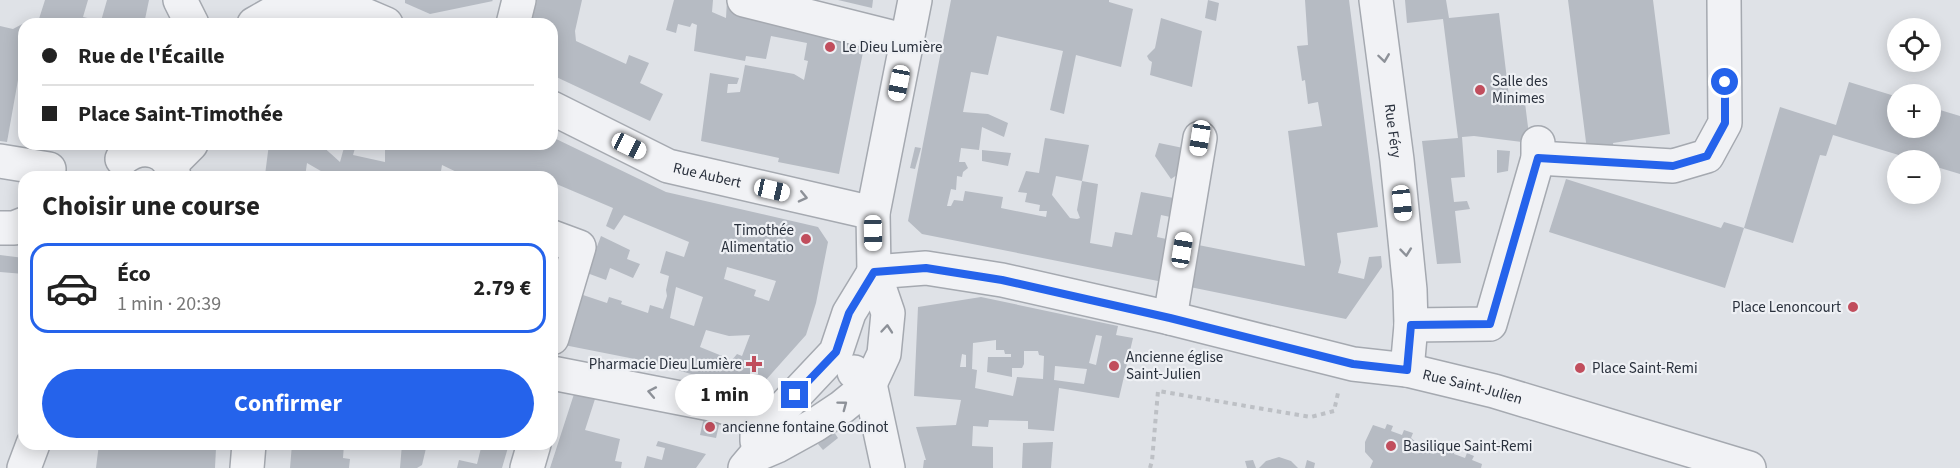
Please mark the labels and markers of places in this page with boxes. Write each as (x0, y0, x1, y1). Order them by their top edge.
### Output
place label: Le Dieu Lumière (842, 37, 942, 58)
marker: Le Dieu Lumière (823, 40, 837, 54)
place label: Salle des Minimes (1492, 71, 1548, 109)
marker: Salle des Minimes (1473, 83, 1487, 97)
place label: Timothée Alimentatio (721, 220, 794, 258)
marker: Timothée Alimentatio (799, 232, 813, 246)
place label: Place Lenoncourt (1732, 297, 1841, 318)
marker: Place Lenoncourt (1846, 300, 1860, 314)
place label: Ancienne église Saint-Julien (1126, 347, 1223, 385)
place label: Pharmacie Dieu Lumière (589, 354, 742, 375)
marker: Pharmacie Dieu Lumière (747, 357, 761, 371)
place label: Place Saint-Remi (1592, 358, 1698, 379)
marker: Ancienne église Saint-Julien (1107, 359, 1121, 373)
marker: Place Saint-Remi (1573, 361, 1587, 375)
place label: ancienne fontaine Godinot (722, 417, 888, 438)
marker: ancienne fontaine Godinot (703, 420, 717, 434)
place label: Basilique Saint-Remi (1403, 436, 1533, 457)
marker: Basilique Saint-Remi (1384, 439, 1398, 453)

